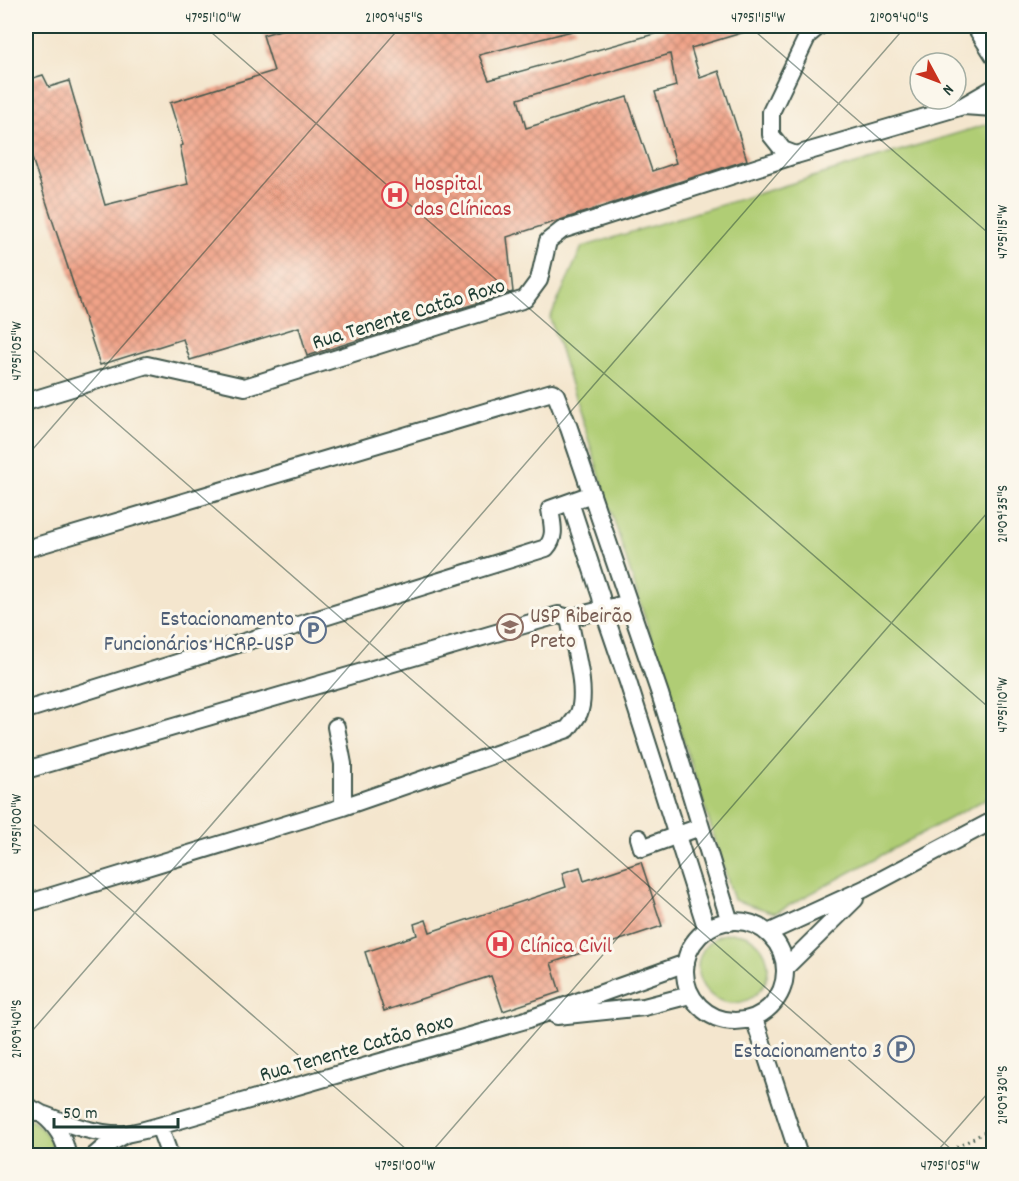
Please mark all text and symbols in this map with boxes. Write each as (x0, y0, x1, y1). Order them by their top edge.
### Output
text: 47°51'10"W (185, 8, 241, 30)
text: 21°09'45"S (365, 8, 423, 30)
text: 47°51'15"W (731, 8, 785, 30)
text: 21°09'40"S (869, 8, 929, 30)
north arrow (908, 51, 968, 111)
text: N (936, 79, 959, 100)
place label: Hospital das Clínicas (414, 170, 512, 226)
hospital icon: Hospital das Clínicas (380, 180, 410, 210)
text: 47°51'15"W (993, 205, 1015, 259)
street label: Rua Tenente Catão Roxo (309, 271, 509, 359)
text: 47°51'05"W (7, 321, 29, 381)
text: 21°09'35"S (993, 485, 1015, 543)
place label: USP Ribeirão Preto (530, 602, 632, 658)
place label: Estacionamento Funcionários HCRP-USP (104, 605, 294, 661)
school or university icon: USP Ribeirão Preto (495, 612, 525, 642)
parking icon: Estacionamento Funcionários HCRP-USP (298, 615, 328, 645)
text: 47°51'10"W (993, 677, 1015, 733)
text: 47°51'00"W (7, 793, 29, 854)
hospital icon: Clínica Civil (485, 929, 515, 959)
place label: Clínica Civil (520, 932, 612, 963)
text: 21°09'40"S (7, 999, 29, 1059)
street label: Rua Tenente Catão Roxo (256, 1007, 458, 1092)
parking icon: Estacionamento 3 (886, 1034, 916, 1064)
place label: Estacionamento 3 (733, 1037, 882, 1068)
text: 21°09'30"S (993, 1065, 1015, 1125)
scale bar (54, 1091, 178, 1129)
text: 50 m (63, 1102, 98, 1127)
text: 47°51'00"W (375, 1156, 436, 1178)
text: 47°51'05"W (920, 1156, 980, 1178)

